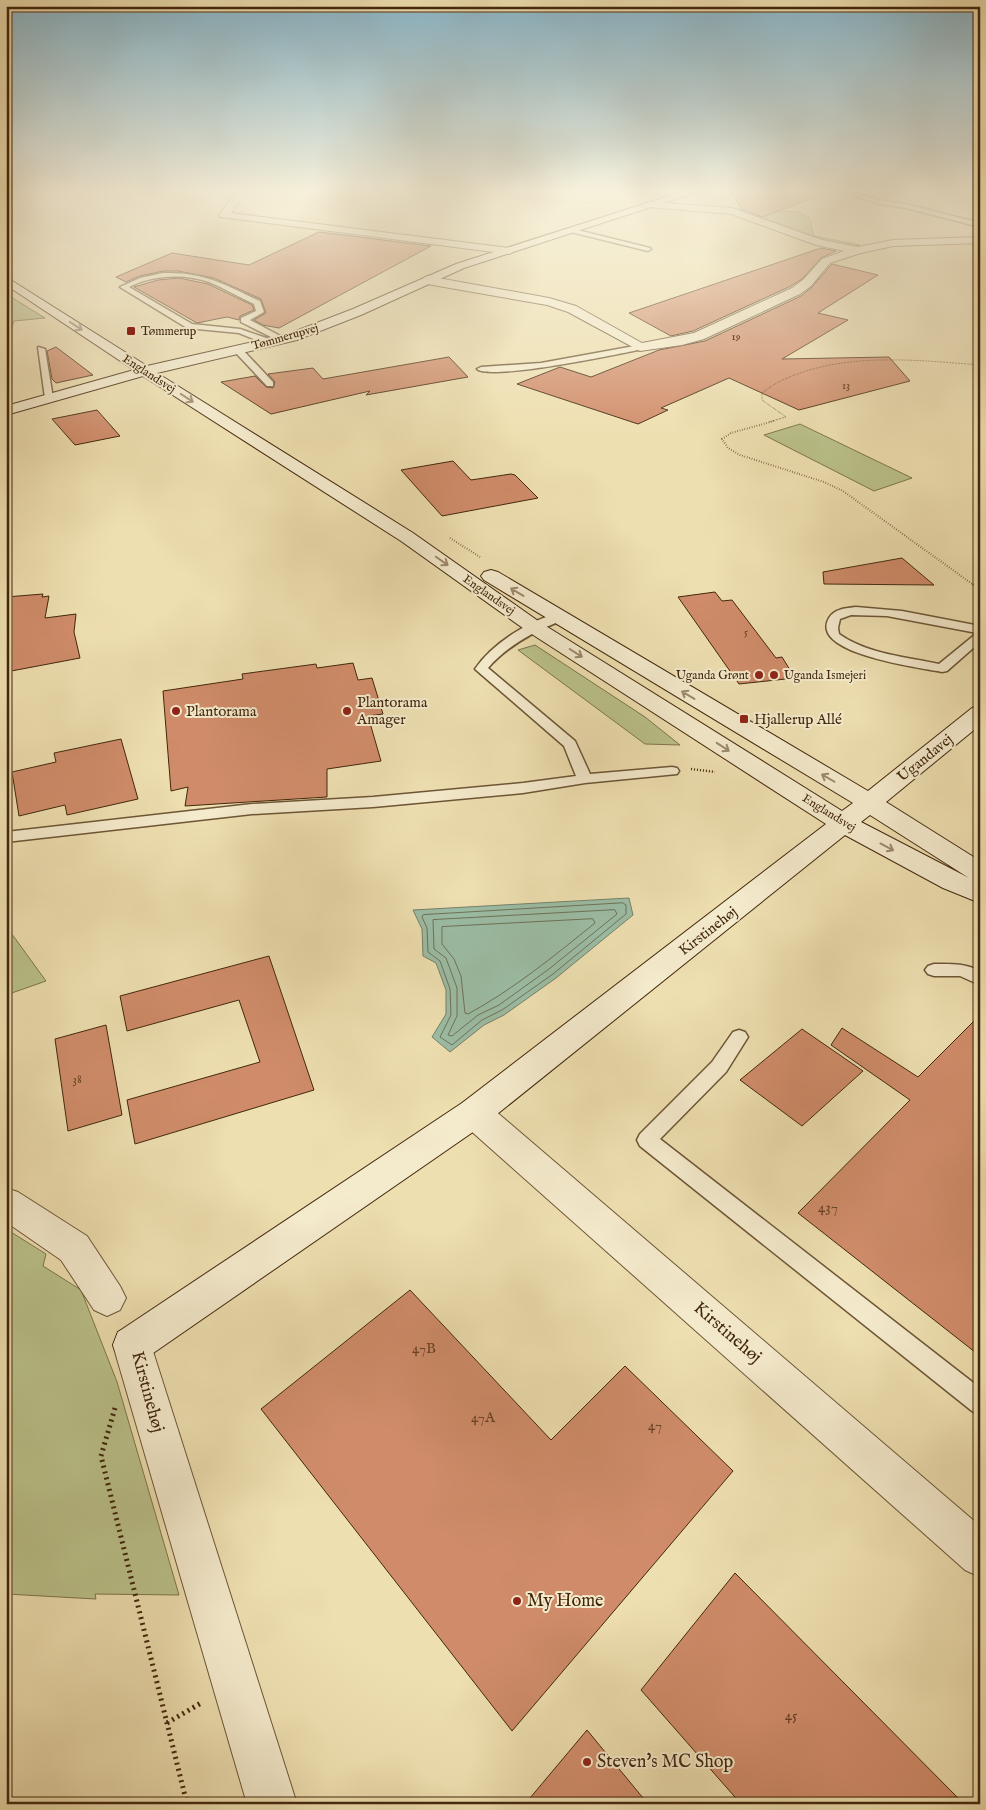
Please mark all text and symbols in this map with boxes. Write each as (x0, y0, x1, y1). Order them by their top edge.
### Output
street label: Tømmerupvej (250, 320, 321, 355)
one-way arrow (69, 321, 83, 331)
place label: Tømmerup (141, 324, 197, 340)
marker: Tømmerup (125, 325, 137, 337)
house number: 19 (732, 330, 741, 344)
street label: Englandsvej (120, 351, 179, 397)
house number: 13 (842, 379, 850, 393)
one-way arrow (180, 393, 194, 404)
one-way arrow (435, 556, 449, 566)
street label: Englandsvej (460, 572, 518, 619)
one-way arrow (510, 586, 524, 596)
house number: 5 (744, 625, 748, 639)
one-way arrow (568, 649, 582, 659)
place label: Uganda Grønt (676, 668, 749, 683)
place label: Uganda Ismejeri (784, 668, 866, 683)
marker: Uganda Grønt (753, 669, 765, 681)
marker: Uganda Ismejeri (768, 669, 780, 681)
one-way arrow (682, 690, 696, 700)
place label: Plantorama Amager (356, 693, 428, 729)
place label: Plantorama (186, 702, 257, 721)
marker: Plantorama (170, 705, 182, 717)
marker: Plantorama Amager (341, 705, 353, 717)
place label: Hjallerup Allé (754, 710, 842, 729)
marker: Hjallerup Allé (738, 713, 750, 725)
street label: Ugandavej (893, 730, 957, 786)
one-way arrow (716, 742, 730, 752)
one-way arrow (821, 773, 835, 783)
street label: Englandsvej (799, 791, 859, 835)
one-way arrow (879, 843, 894, 852)
street label: Kirstinehøj (675, 902, 741, 960)
house number: 38 (72, 1072, 82, 1087)
house number: 437 (818, 1198, 838, 1217)
street label: Kirstinehøj (688, 1297, 766, 1369)
house number: 47B (412, 1339, 436, 1358)
street label: Kirstinehøj (125, 1349, 169, 1435)
house number: 47A (471, 1408, 496, 1427)
house number: 47 (648, 1416, 662, 1435)
place label: My Home (527, 1590, 603, 1613)
marker: My Home (511, 1595, 523, 1607)
house number: 45 (785, 1706, 798, 1725)
place label: Steven's MC Shop (597, 1751, 734, 1774)
marker: Steven's MC Shop (581, 1756, 593, 1768)

